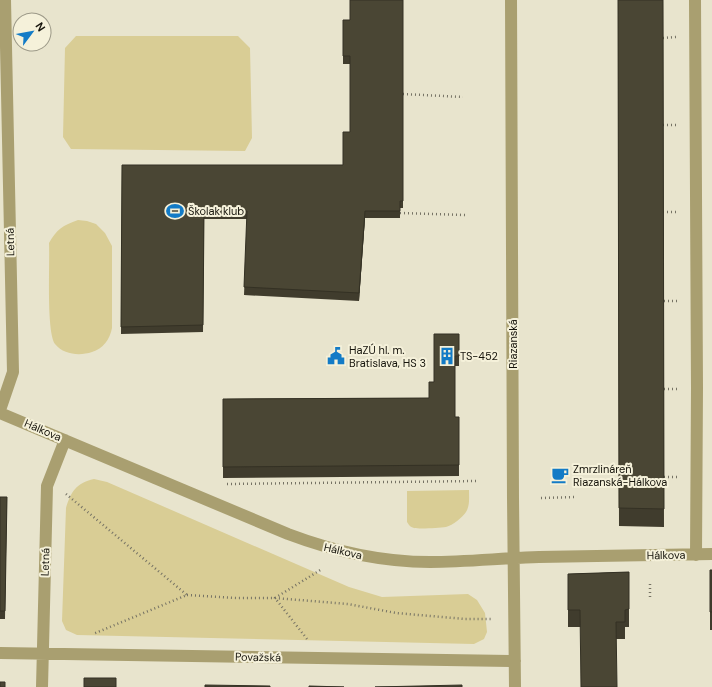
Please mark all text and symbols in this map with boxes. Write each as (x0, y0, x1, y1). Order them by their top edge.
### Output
north arrow (12, 12, 52, 52)
text: N (32, 20, 49, 34)
sports icon: Školak klub (165, 201, 185, 221)
place label: Školak klub (188, 204, 244, 218)
street label: Letná (3, 228, 17, 256)
street label: Riazanská (506, 319, 520, 369)
place label: HaZÚ hl. m. Bratislava, HS 3 (349, 343, 426, 370)
public building icon: HaZÚ hl. m. Bratislava, HS 3 (326, 346, 346, 366)
building icon: TS-452 (437, 346, 457, 366)
place label: TS-452 (460, 349, 498, 363)
street label: Hálkova (22, 416, 64, 444)
place label: Zmrzlináreň Riazanská-Hálkova (573, 462, 667, 489)
cafe icon: Zmrzlináreň Riazanská-Hálkova (550, 465, 570, 485)
street label: Hálkova (323, 540, 364, 562)
street label: Letná (38, 548, 52, 576)
street label: Hálkova (646, 548, 686, 562)
street label: Považská (235, 650, 281, 664)

